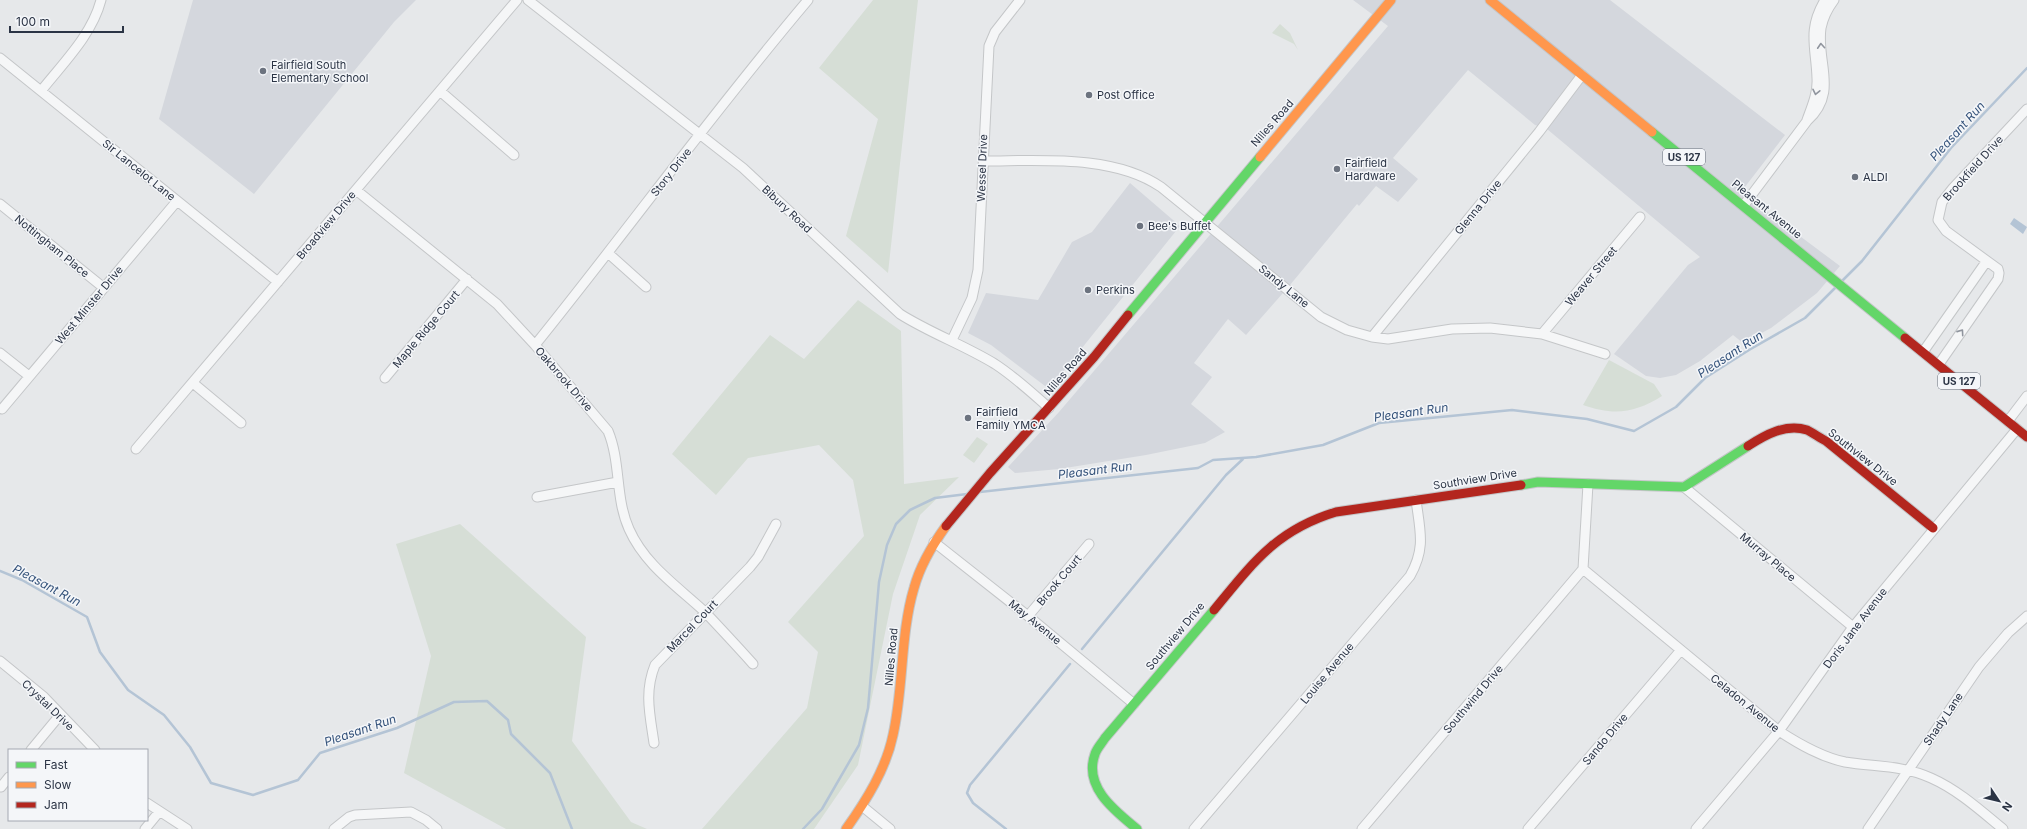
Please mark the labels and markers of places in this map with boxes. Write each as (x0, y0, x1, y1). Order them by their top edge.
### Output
place label: Fairfield South Elementary School (271, 58, 368, 85)
marker: Fairfield South Elementary School (258, 66, 268, 76)
place label: Post Office (1097, 88, 1155, 102)
marker: Post Office (1084, 90, 1094, 100)
place label: Fairfield Hardware (1345, 156, 1396, 183)
marker: Fairfield Hardware (1332, 164, 1342, 174)
place label: ALDI (1863, 170, 1888, 184)
marker: ALDI (1850, 172, 1860, 182)
place label: Bee's Buffet (1148, 219, 1212, 233)
marker: Bee's Buffet (1135, 221, 1145, 231)
place label: Perkins (1096, 283, 1135, 297)
marker: Perkins (1083, 285, 1093, 295)
place label: Fairfield Family YMCA (976, 405, 1046, 432)
marker: Fairfield Family YMCA (963, 413, 973, 423)

